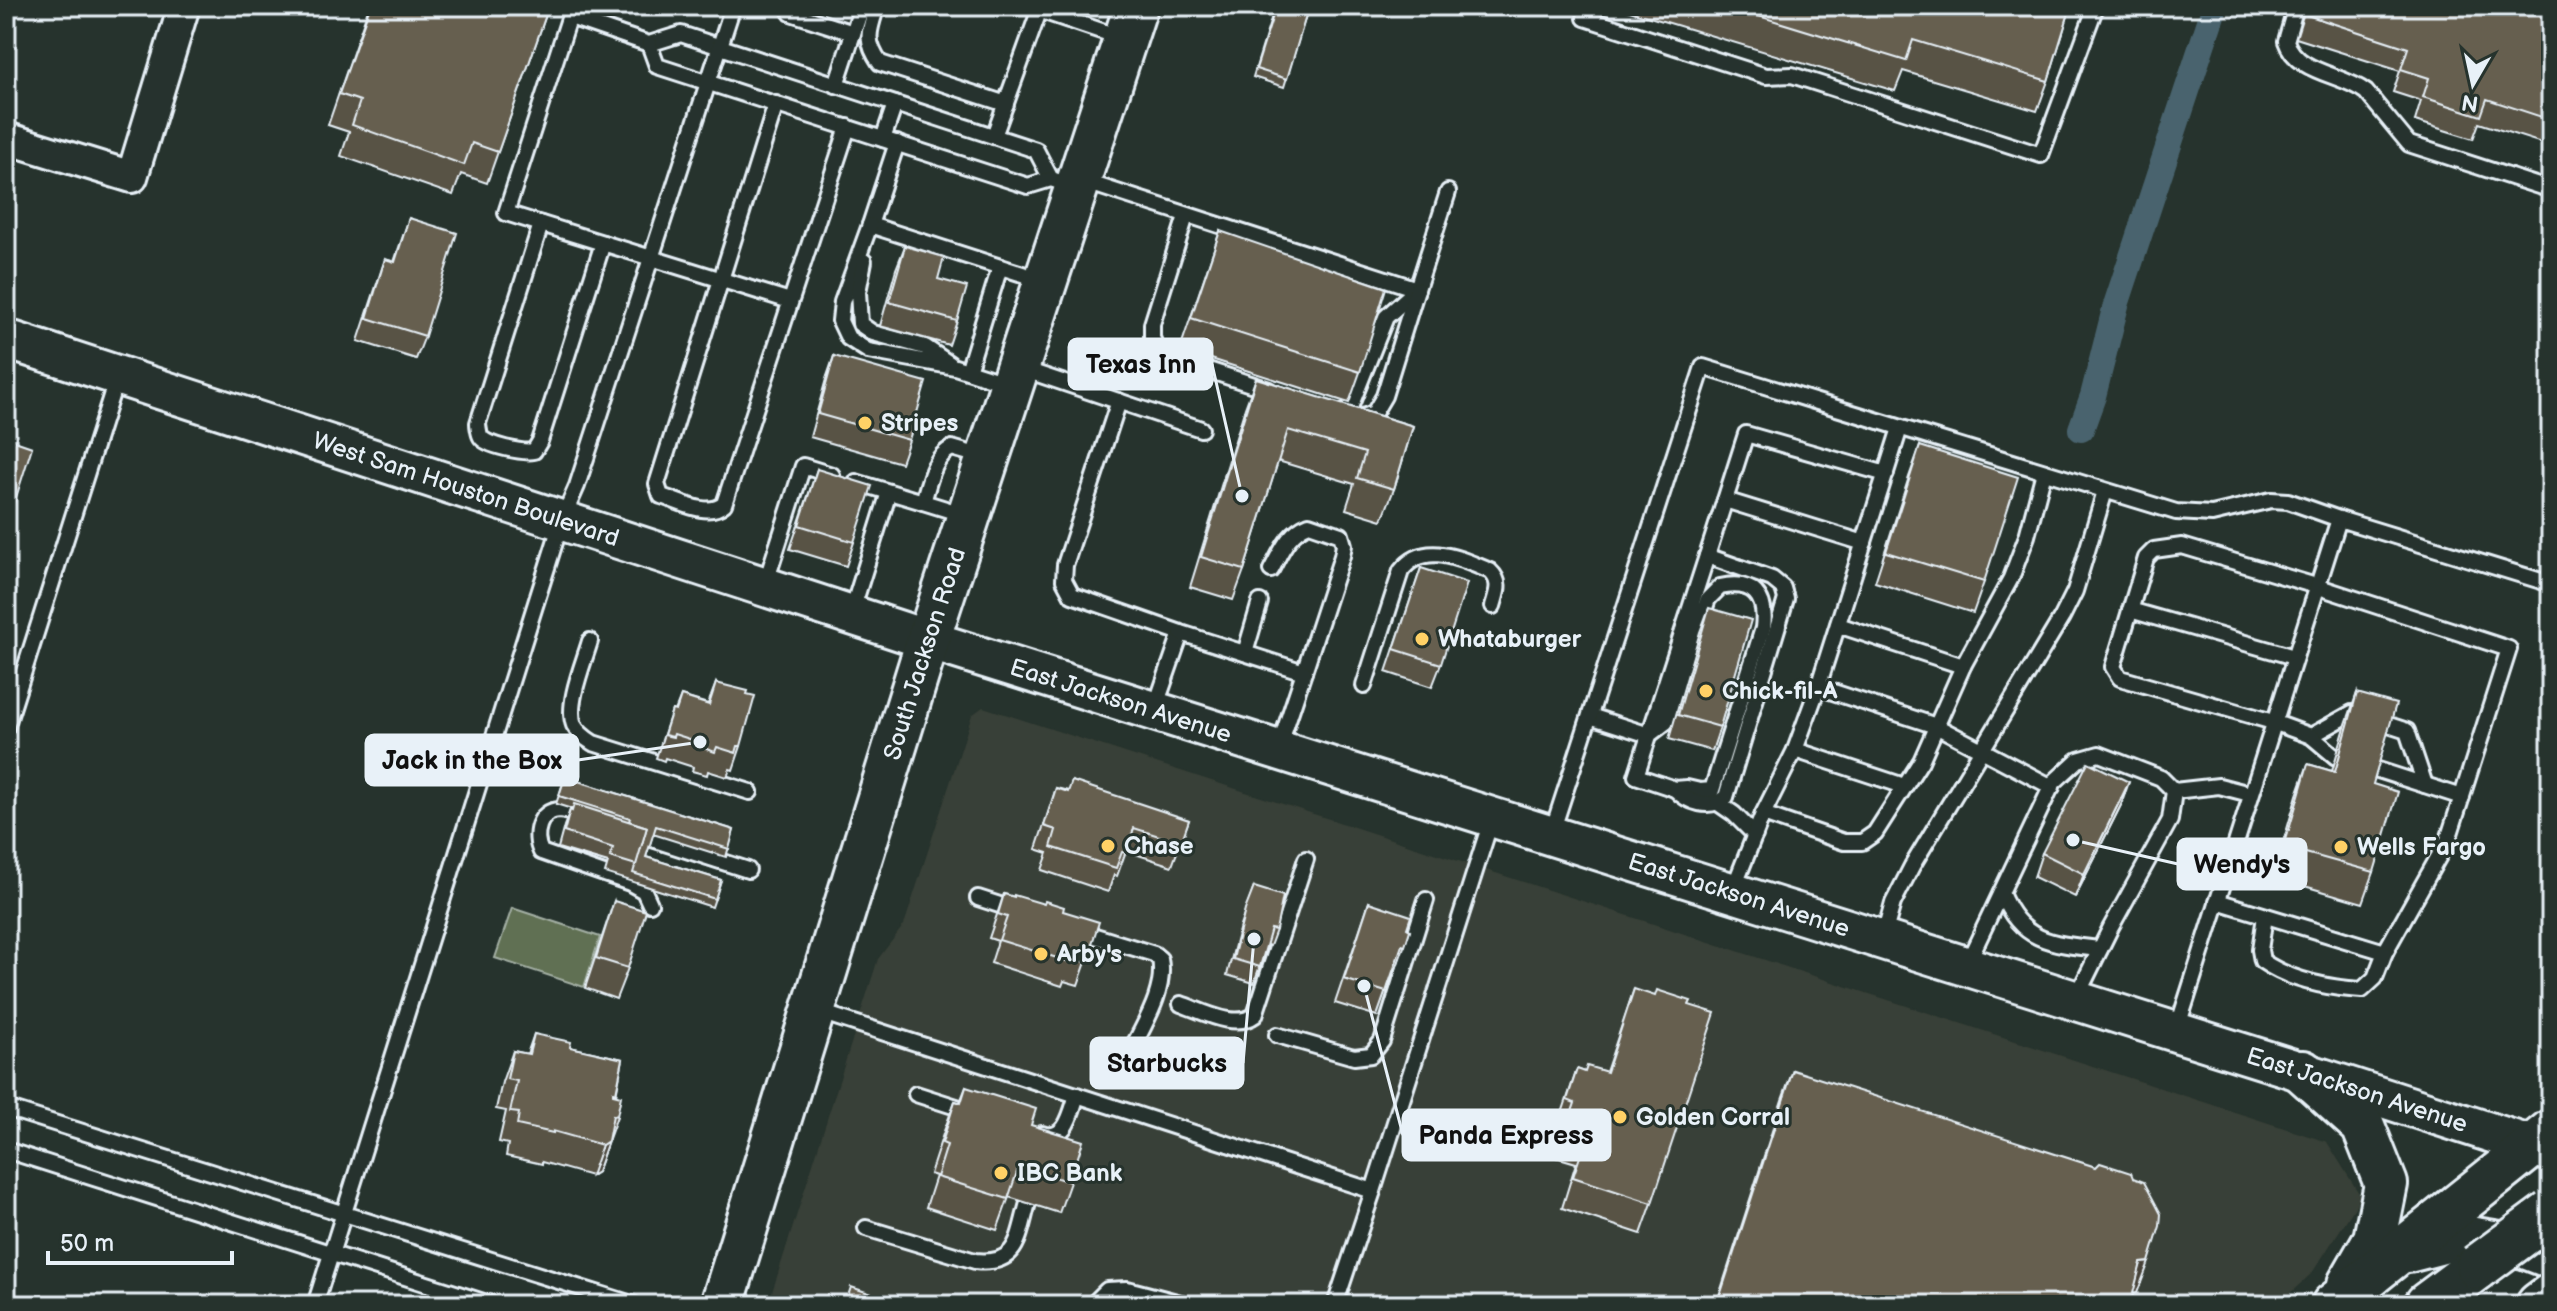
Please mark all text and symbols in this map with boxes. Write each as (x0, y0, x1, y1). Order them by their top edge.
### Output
north arrow (2433, 44, 2513, 124)
text: N (2460, 88, 2480, 117)
callout: Texas Inn (1069, 339, 1212, 389)
text: Texas Inn (1086, 350, 1196, 381)
place label: Stripes (881, 409, 959, 438)
marker: Stripes (856, 414, 874, 432)
street label: West Sam Houston Boulevard (309, 426, 623, 553)
street label: South Jackson Road (877, 544, 972, 763)
place label: Whataburger (1438, 625, 1582, 654)
marker: Whataburger (1413, 630, 1431, 648)
street label: East Jackson Avenue (1007, 652, 1235, 749)
place label: Chick-fil-A (1722, 677, 1838, 706)
marker: Chick-fil-A (1697, 682, 1715, 700)
callout: Jack in the Box (366, 735, 578, 785)
text: Jack in the Box (382, 746, 562, 777)
place label: Chase (1124, 832, 1194, 861)
place label: Wells Fargo (2357, 833, 2486, 862)
marker: Chase (1099, 837, 1117, 855)
marker: Wells Fargo (2332, 838, 2350, 856)
callout: Wendy's (2178, 839, 2306, 889)
street label: East Jackson Avenue (1625, 846, 1853, 943)
text: Wendy's (2194, 850, 2291, 881)
place label: Arby's (1056, 940, 1122, 969)
marker: Arby's (1032, 945, 1050, 963)
callout: Starbucks (1091, 1038, 1243, 1088)
street label: East Jackson Avenue (2243, 1041, 2471, 1139)
text: Starbucks (1107, 1049, 1227, 1080)
place label: Golden Corral (1636, 1103, 1790, 1132)
marker: Golden Corral (1611, 1108, 1629, 1126)
callout: Panda Express (1403, 1110, 1610, 1160)
text: Panda Express (1418, 1121, 1594, 1152)
place label: IBC Bank (1017, 1159, 1123, 1188)
marker: IBC Bank (992, 1164, 1010, 1182)
scale bar (48, 1215, 232, 1265)
text: 50 m (60, 1229, 114, 1258)

